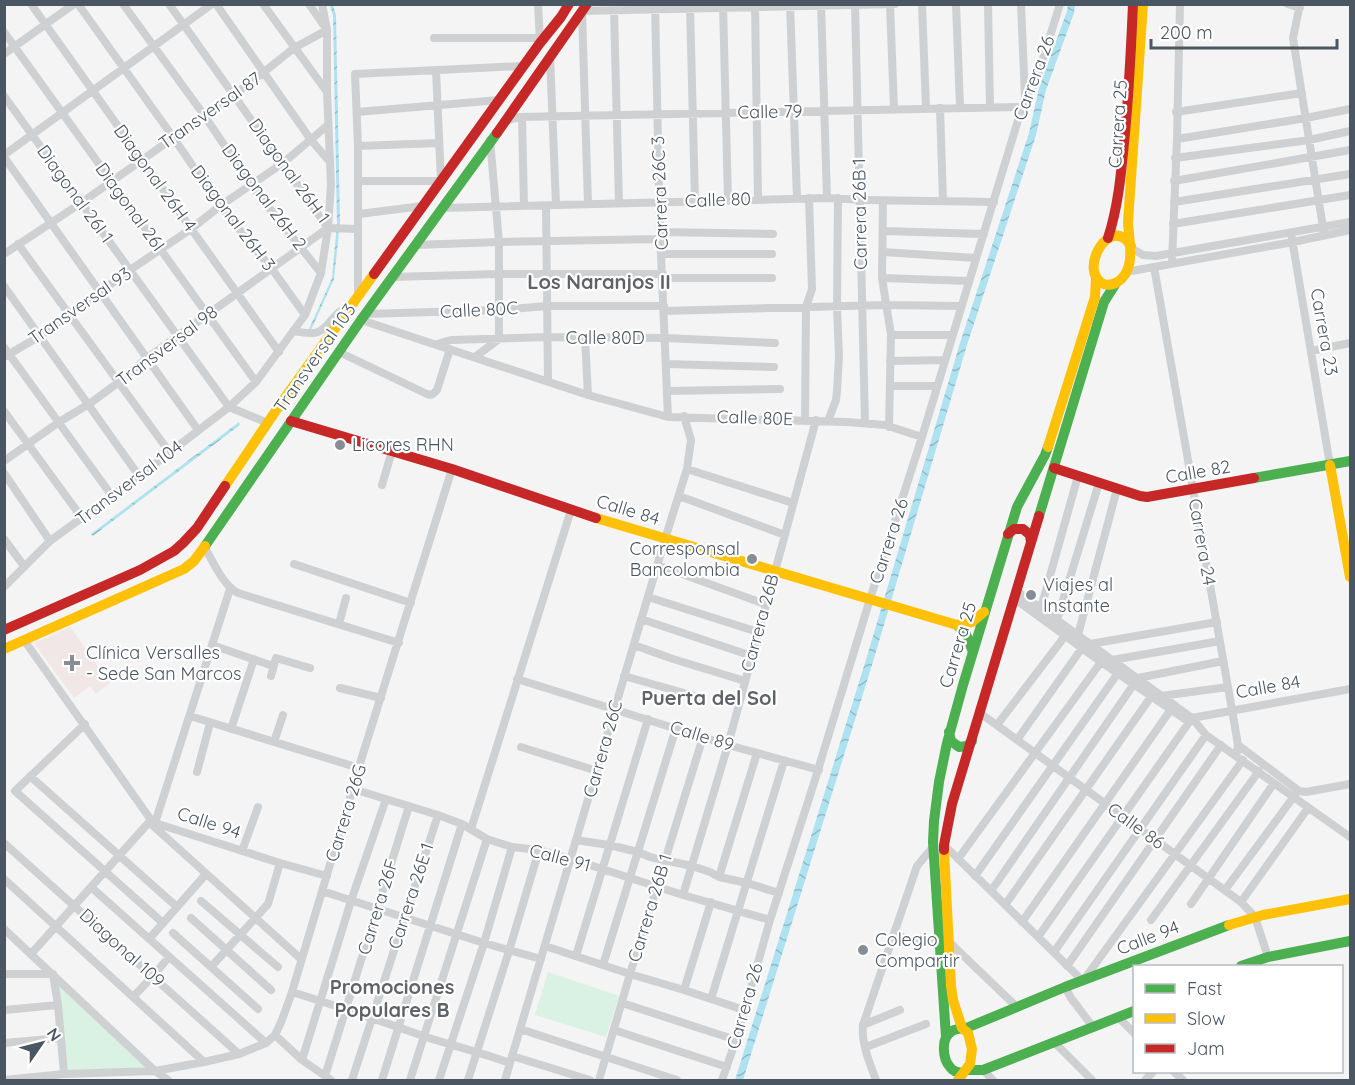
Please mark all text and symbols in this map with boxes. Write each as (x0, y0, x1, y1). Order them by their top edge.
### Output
scale bar (1151, 12, 1337, 50)
text: 200 m (1160, 21, 1213, 44)
street label: Carrera 26 (1008, 32, 1060, 123)
street label: Transversal 87 (154, 67, 265, 154)
street label: Carrera 25 (1103, 79, 1132, 169)
street label: Calle 79 (737, 99, 803, 124)
street label: Diagonal 26H 1 (244, 114, 335, 228)
street label: Diagonal 26H 4 (109, 120, 202, 236)
street label: Carrera 26C 3 (646, 135, 673, 251)
street label: Diagonal 26H 2 (217, 139, 312, 254)
street label: Diagonal 26I 1 (32, 140, 119, 247)
street label: Diagonal 26I (91, 158, 170, 256)
street label: Carrera 26B 1 (847, 158, 872, 270)
street label: Diagonal 26H 3 (186, 160, 281, 275)
street label: Calle 80 (684, 187, 752, 212)
street label: Transversal 93 (24, 262, 136, 350)
district label: Los Naranjos II (527, 269, 671, 294)
street label: Carrera 23 (1306, 286, 1343, 377)
street label: Calle 80C (439, 296, 519, 323)
street label: Transversal 103 (268, 299, 361, 417)
street label: Transversal 98 (111, 300, 222, 391)
street label: Calle 80D (565, 326, 645, 349)
street label: Calle 80E (716, 405, 794, 430)
place label: Licores RHN (352, 433, 454, 456)
street label: Transversal 104 (71, 435, 187, 530)
marker: Licores RHN (333, 438, 347, 452)
street label: Calle 82 (1164, 454, 1232, 489)
street label: Calle 84 (594, 489, 663, 530)
street label: Carrera 26 (864, 495, 913, 586)
street label: Carrera 24 (1184, 497, 1221, 587)
place label: Corresponsal Bancolombia (629, 537, 740, 581)
marker: Corresponsal Bancolombia (745, 552, 759, 566)
street label: Carrera 26B (735, 571, 784, 674)
place label: Viajes al Instante (1043, 573, 1113, 617)
marker: Viajes al Instante (1024, 588, 1038, 602)
street label: Carrera 25 (934, 599, 981, 691)
place label: Clínica Versalles - Sede San Marcos (86, 641, 242, 685)
marker: Clínica Versalles - Sede San Marcos (63, 654, 81, 672)
street label: Calle 84 (1234, 670, 1302, 703)
district label: Puerta del Sol (641, 685, 777, 710)
street label: Carrera 26C (578, 697, 627, 800)
street label: Calle 89 (667, 715, 737, 756)
street label: Carrera 26G (320, 761, 371, 865)
street label: Calle 86 (1103, 797, 1170, 854)
street label: Calle 94 (175, 801, 244, 844)
street label: Calle 91 (527, 838, 593, 877)
street label: Carrera 26E 1 (383, 840, 439, 952)
street label: Carrera 26B 1 (622, 851, 677, 965)
street label: Carrera 26F (352, 856, 403, 957)
street label: Diagonal 109 (75, 903, 170, 992)
street label: Calle 94 (1113, 915, 1182, 960)
place label: Colegio Compartir (875, 928, 960, 972)
marker: Colegio Compartir (856, 943, 870, 957)
street label: Carrera 26 (721, 960, 768, 1052)
legend (1133, 965, 1343, 1073)
district label: Promociones Populares B (330, 974, 454, 1022)
text: Fast (1187, 977, 1222, 1000)
text: Slow (1187, 1007, 1225, 1030)
north arrow (12, 1013, 72, 1073)
text: N (43, 1024, 66, 1045)
text: Jam (1187, 1037, 1225, 1060)

